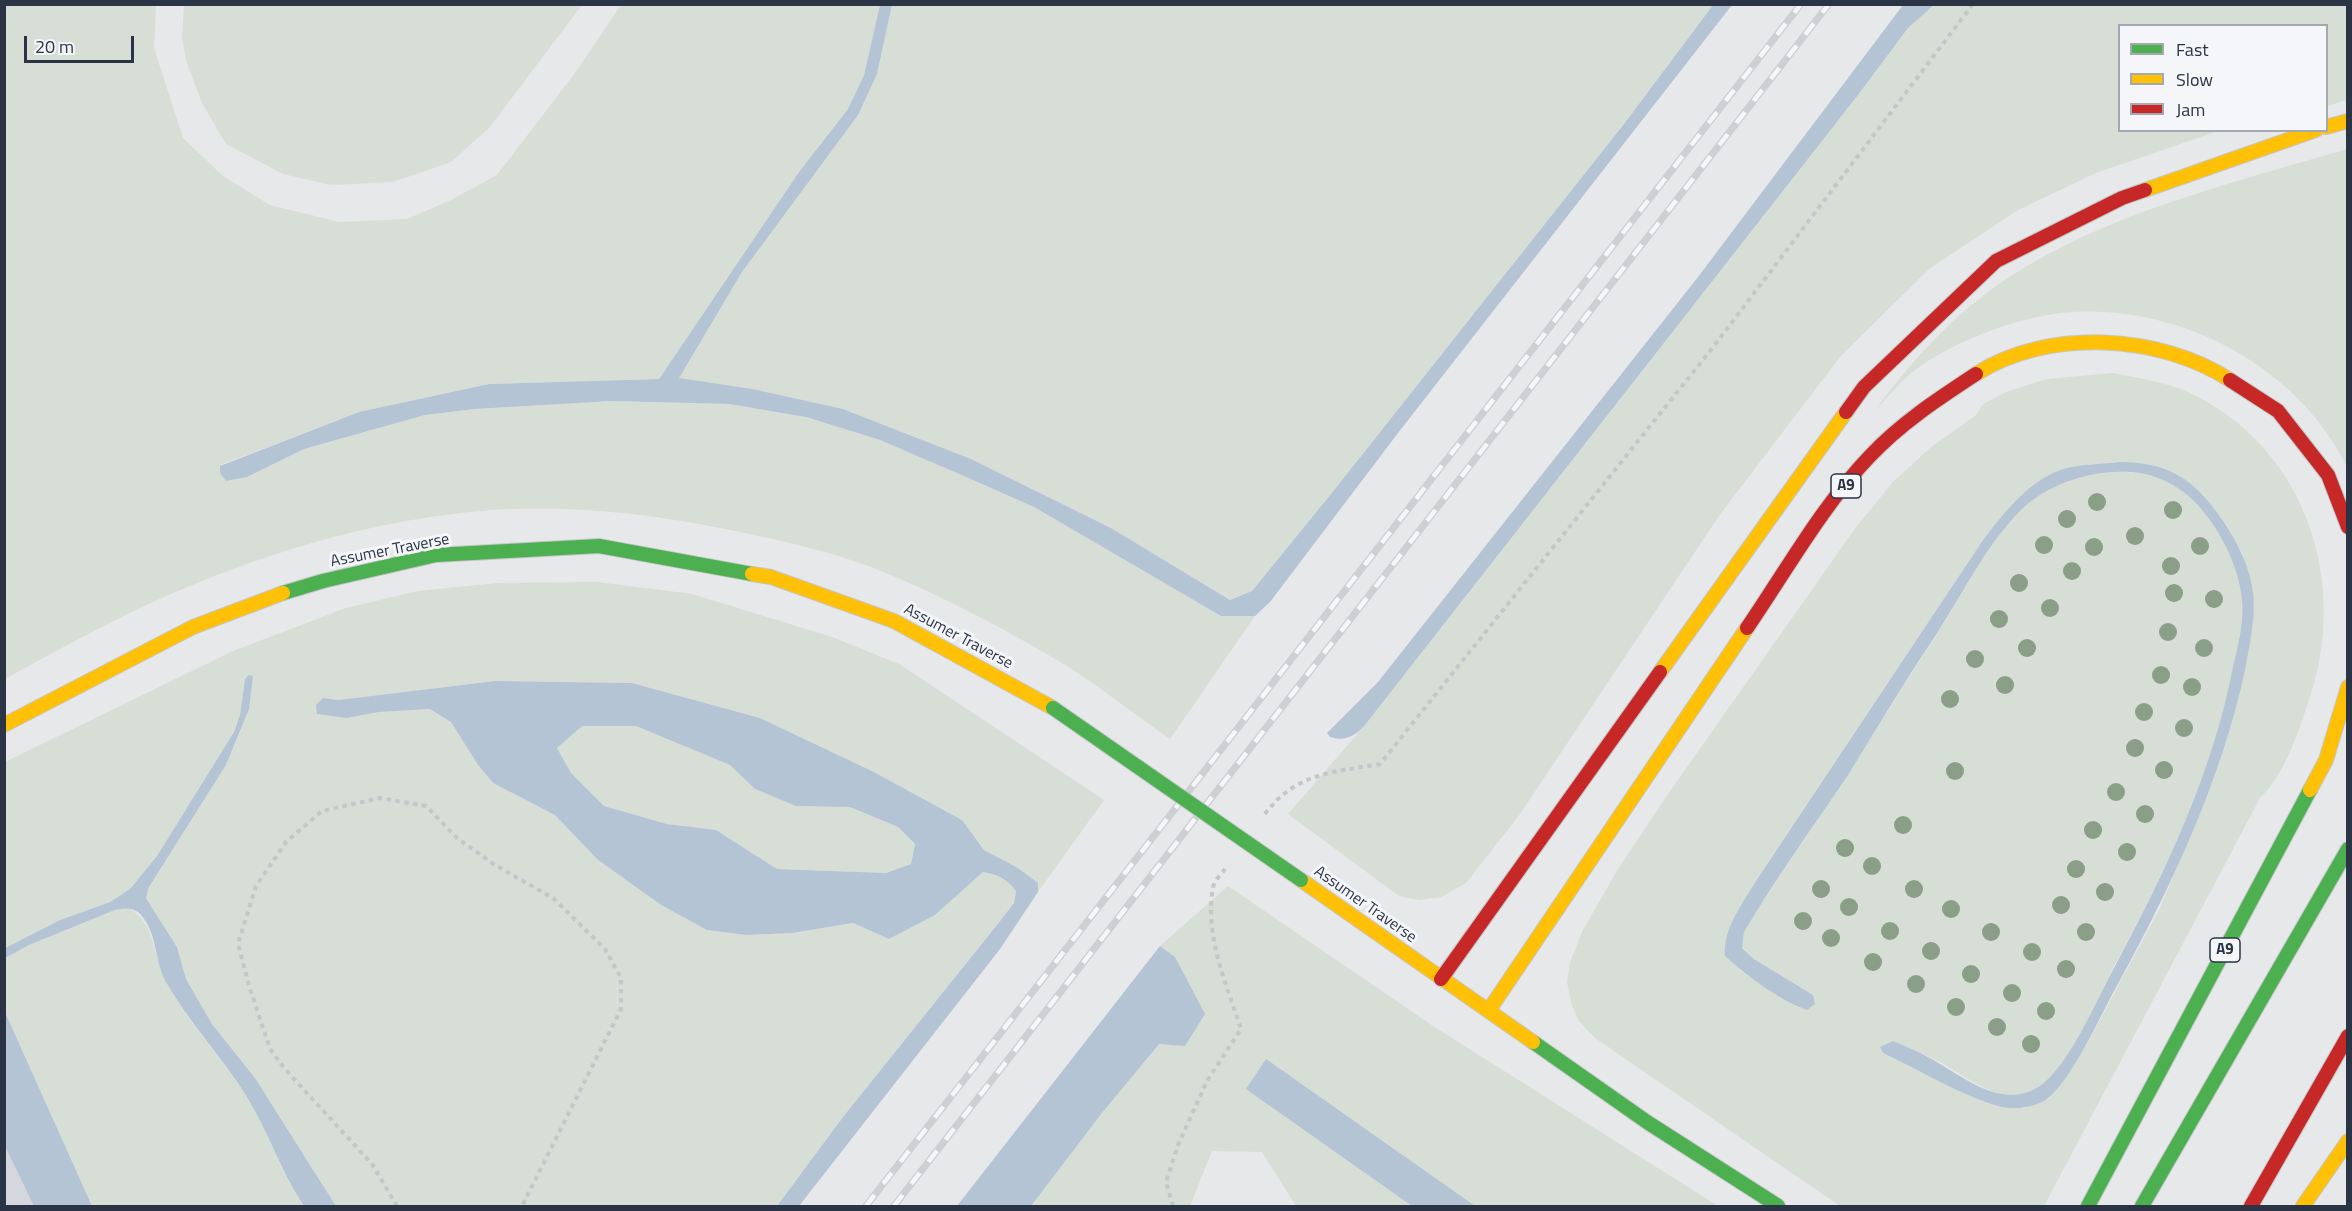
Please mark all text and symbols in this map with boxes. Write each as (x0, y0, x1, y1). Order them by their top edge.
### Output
scale bar (27, 24, 136, 62)
legend (2118, 24, 2328, 132)
text: 20 m (35, 33, 74, 60)
text: Fast (2176, 36, 2209, 63)
text: Slow (2176, 66, 2213, 93)
text: Jam (2176, 96, 2205, 123)
road number: A9 (1831, 474, 1861, 498)
street label: Assumer Traverse (329, 530, 451, 572)
street label: Assumer Traverse (900, 600, 1016, 674)
street label: Assumer Traverse (1310, 863, 1420, 947)
road number: A9 (2210, 938, 2240, 962)

